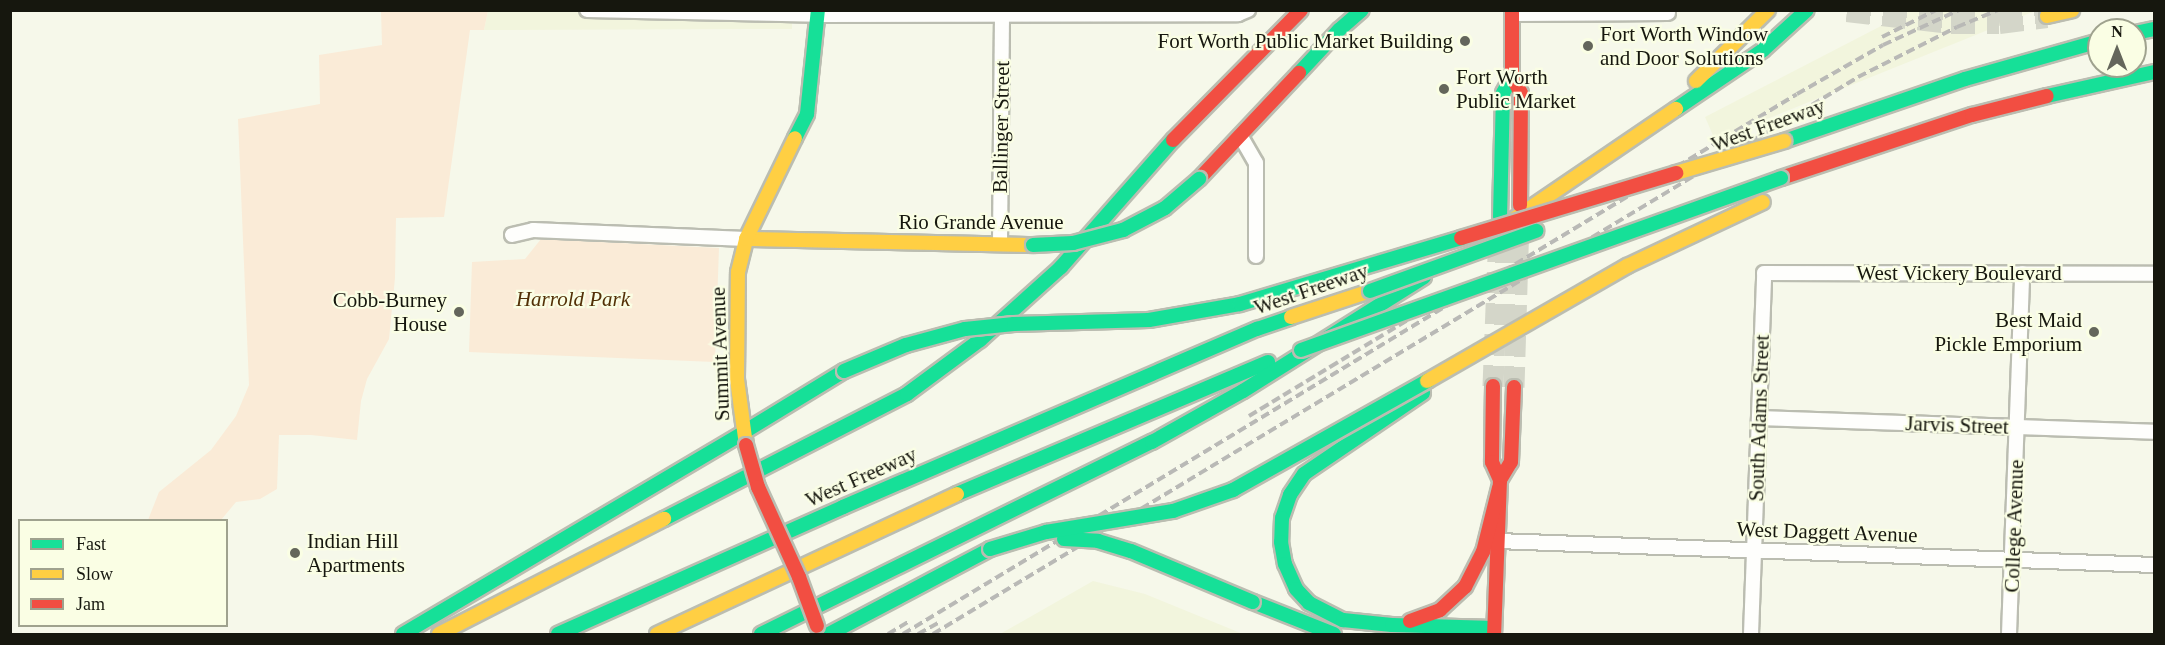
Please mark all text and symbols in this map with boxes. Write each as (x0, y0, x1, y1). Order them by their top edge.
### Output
north arrow (2087, 18, 2147, 78)
place label: Fort Worth Window and Door Solutions (1600, 21, 1769, 71)
text: N (2111, 23, 2123, 40)
place label: Fort Worth Public Market Building (1157, 28, 1453, 54)
marker: Fort Worth Public Market Building (1458, 34, 1472, 48)
marker: Fort Worth Window and Door Solutions (1581, 39, 1595, 53)
street label: Ballinger Street (987, 61, 1015, 193)
place label: Fort Worth Public Market (1456, 64, 1576, 114)
marker: Fort Worth Public Market (1437, 82, 1451, 96)
street label: West Freeway (1708, 93, 1828, 157)
street label: Rio Grande Avenue (898, 209, 1064, 235)
street label: West Freeway (1251, 258, 1371, 320)
street label: West Vickery Boulevard (1856, 260, 2062, 286)
park label: Harrold Park (516, 286, 630, 312)
street label: Summit Avenue (705, 286, 735, 422)
place label: Cobb-Burney House (333, 287, 447, 337)
marker: Cobb-Burney House (452, 305, 466, 319)
place label: Best Maid Pickle Emporium (1934, 307, 2082, 357)
marker: Best Maid Pickle Emporium (2087, 325, 2101, 339)
street label: South Adams Street (1743, 334, 1775, 502)
street label: Jarvis Street (1905, 411, 2009, 439)
street label: West Freeway (802, 441, 920, 513)
street label: College Avenue (1999, 458, 2029, 594)
street label: West Daggett Avenue (1736, 516, 1918, 548)
legend (18, 519, 228, 627)
place label: Indian Hill Apartments (307, 528, 405, 578)
text: Fast (76, 534, 106, 554)
marker: Indian Hill Apartments (288, 546, 302, 560)
text: Slow (76, 564, 113, 584)
text: Jam (76, 594, 105, 614)

